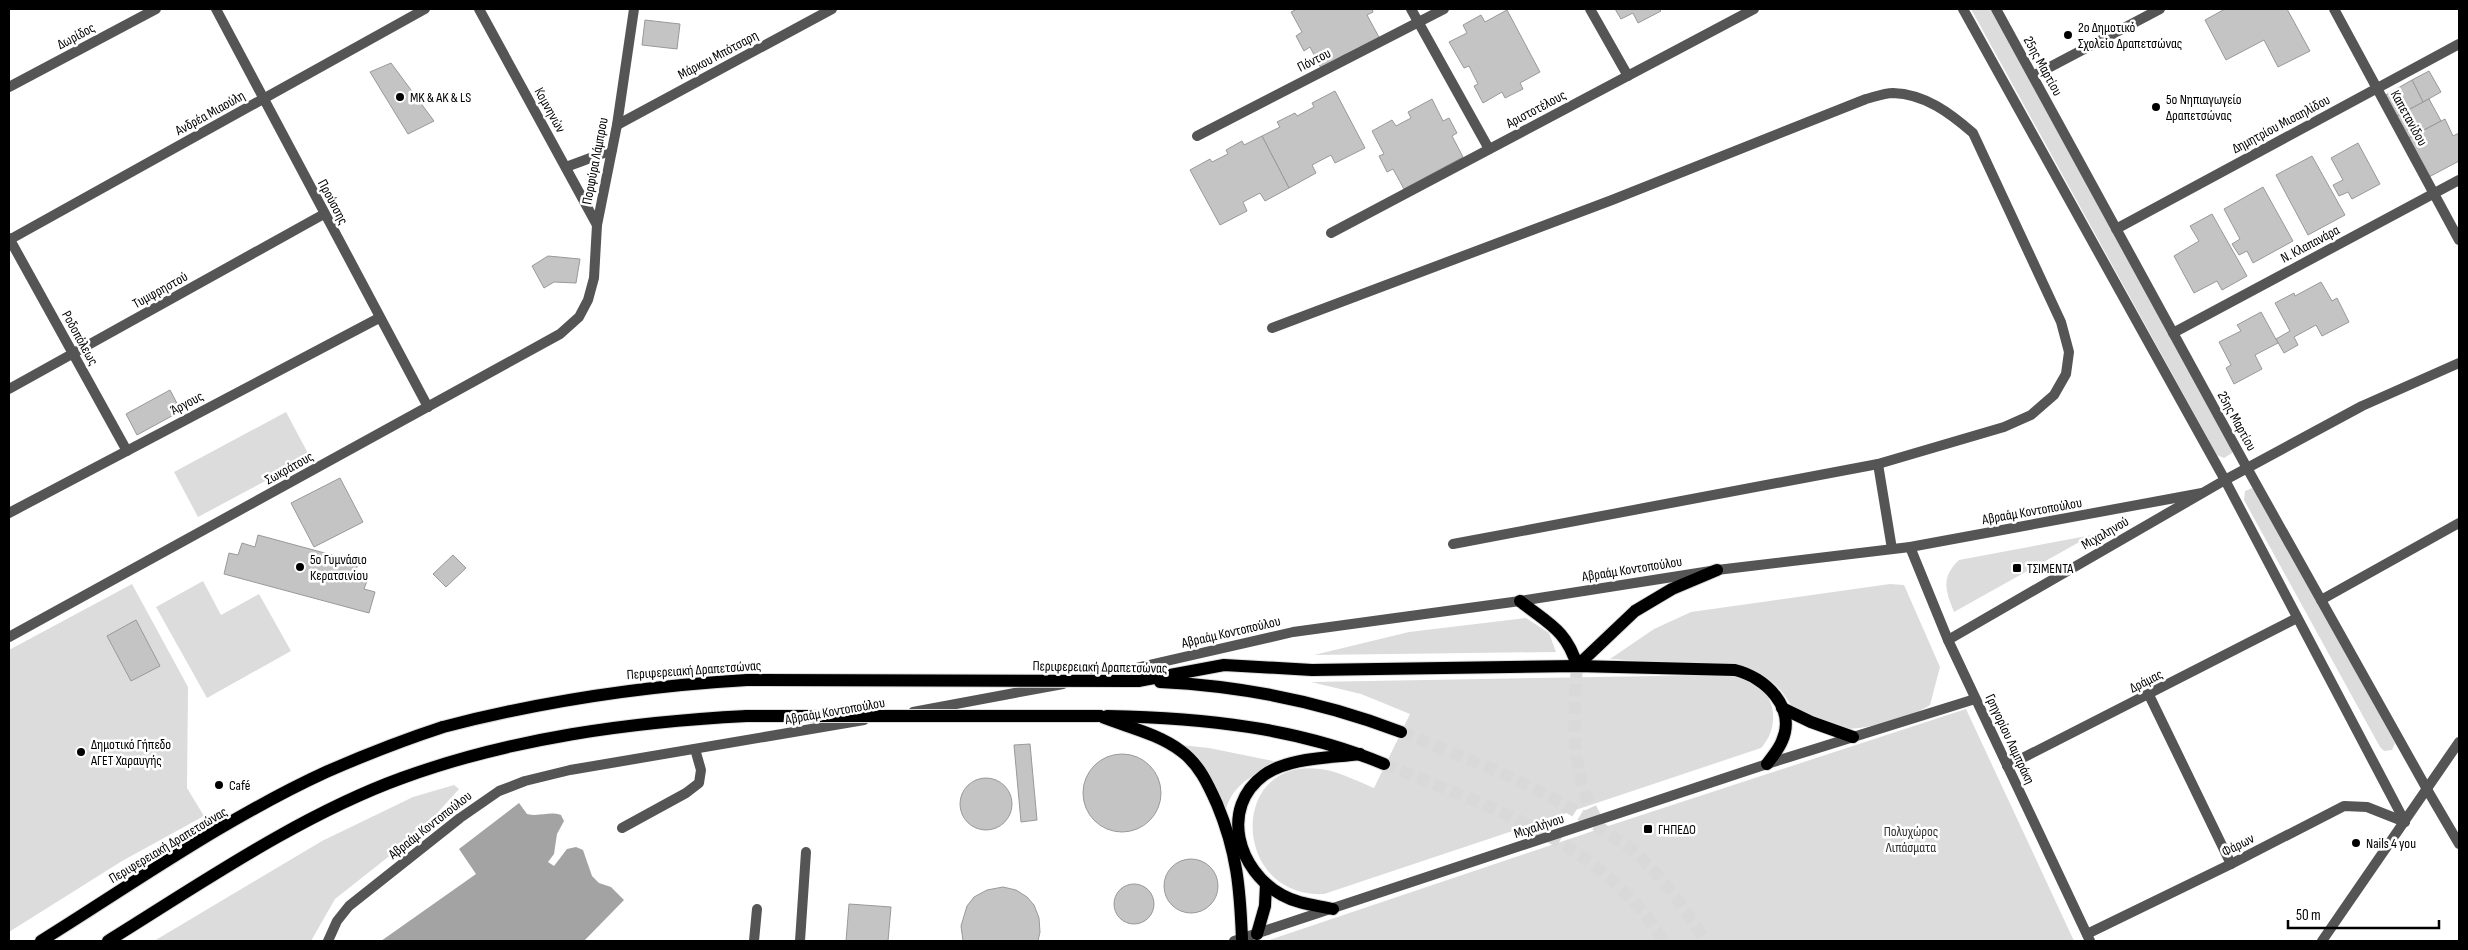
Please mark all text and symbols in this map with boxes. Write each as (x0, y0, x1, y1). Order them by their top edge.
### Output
street label: Δωρίδος (54, 19, 98, 53)
place label: 2ο Δημοτικό Σχολείο Δραπετσώνας (2078, 19, 2182, 52)
street label: Μάρκου Μπότσαρη (675, 27, 761, 83)
marker: 2ο Δημοτικό Σχολείο Δραπετσώνας (2062, 29, 2074, 41)
street label: 25ης Μαρτίου (2020, 33, 2066, 99)
street label: Πόντου (1294, 44, 1334, 76)
street label: Κομνηνών (531, 85, 570, 136)
street label: Αριστοτέλους (1502, 86, 1569, 132)
street label: Ανδρέα Μιαούλη (171, 87, 248, 140)
street label: Καπετανίδου (2387, 87, 2431, 149)
place label: MK & AK & LS (410, 89, 471, 106)
marker: MK & AK & LS (394, 91, 406, 103)
place label: 5ο Νηπιαγωγείο Δραπετσώνας (2166, 91, 2242, 124)
street label: Δημητρίου Μισαηλίδου (2229, 91, 2333, 157)
marker: 5ο Νηπιαγωγείο Δραπετσώνας (2150, 101, 2162, 113)
street label: Πορφύρα Λάμπρου (578, 116, 612, 206)
street label: Προύσσης (314, 177, 352, 227)
street label: Ν. Κλαπανάρα (2278, 221, 2343, 267)
street label: Τυμφρηστού (129, 268, 191, 312)
street label: Ροδοπόλεως (58, 308, 102, 368)
street label: Άργους (168, 387, 206, 419)
street label: 25ης Μαρτίου (2214, 388, 2260, 454)
street label: Σωκράτους (262, 448, 316, 488)
street label: Αβραάμ Κοντοπούλου (1980, 494, 2083, 528)
street label: Μιχαληνού (2078, 513, 2132, 553)
place label: 5ο Γυμνάσιο Κερατσινίου (310, 551, 368, 584)
street label: Αβραάμ Κοντοπούλου (1580, 553, 1683, 585)
place label: ΤΣΙΜΕΝΤΑ (2027, 560, 2074, 577)
marker: 5ο Γυμνάσιο Κερατσινίου (294, 561, 306, 573)
marker: ΤΣΙΜΕΝΤΑ (2011, 562, 2023, 574)
street label: Αβραάμ Κοντοπούλου (1179, 612, 1282, 652)
street label: Περιφερειακή Δραπετσώνας (626, 657, 762, 683)
street label: Περιφερειακή Δραπετσώνας (1032, 657, 1168, 677)
street label: Δράμας (2127, 665, 2165, 697)
street label: Γρηγορίου Λαμπράκη (1982, 691, 2038, 787)
street label: Αβραάμ Κοντοπούλου (783, 694, 886, 728)
place label: Δημοτικό Γήπεδο ΑΓΕΤ Χαραυγής (90, 736, 171, 769)
marker: Δημοτικό Γήπεδο ΑΓΕΤ Χαραυγής (75, 746, 87, 758)
place label: Café (229, 777, 250, 794)
marker: Café (213, 779, 225, 791)
street label: Αβραάμ Κοντοπούλου (384, 787, 475, 863)
street label: Περιφερειακή Δραπετσώνας (106, 803, 230, 887)
street label: Μιχαλήνου (1512, 810, 1566, 842)
place label: ΓΗΠΕΔΟ (1658, 821, 1696, 838)
marker: ΓΗΠΕΔΟ (1642, 823, 1654, 835)
park label: Πολυχώρος Λιπάσματα (1884, 823, 1938, 856)
street label: Φάρων (2219, 829, 2258, 860)
place label: Nails 4 you (2366, 835, 2416, 852)
marker: Nails 4 you (2350, 837, 2362, 849)
scale bar (2288, 898, 2439, 930)
text: 50 m (2296, 906, 2321, 925)

